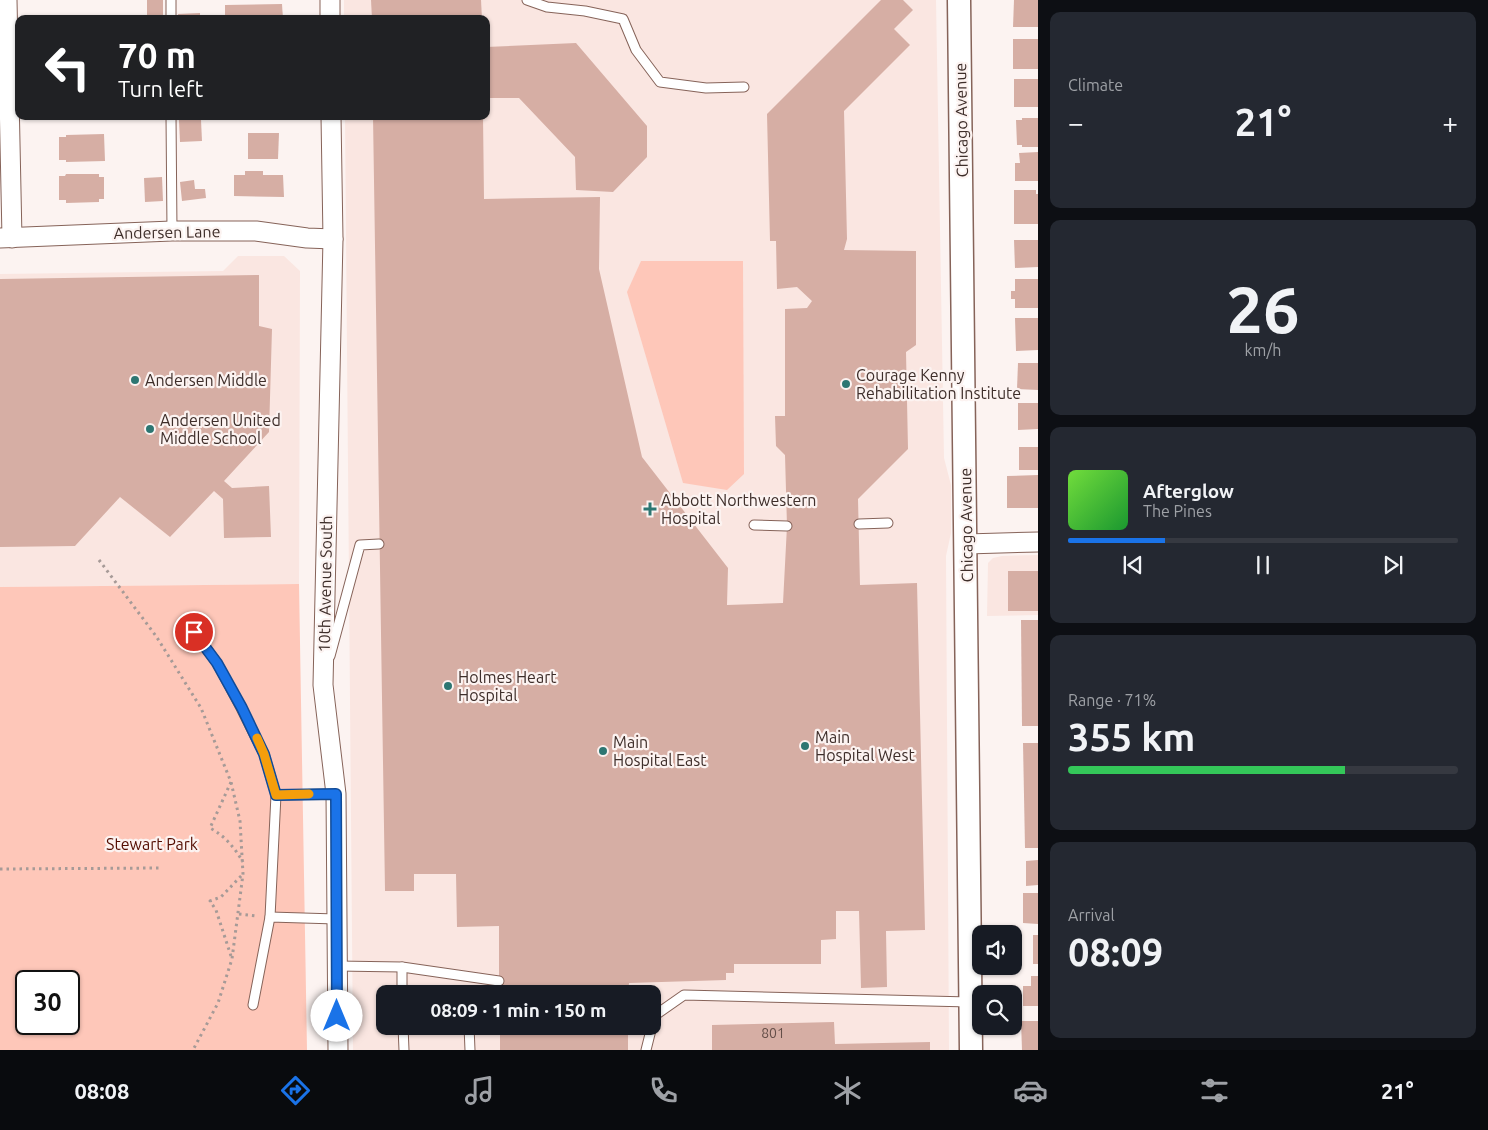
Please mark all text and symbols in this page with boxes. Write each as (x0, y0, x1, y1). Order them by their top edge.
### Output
icon: left (35, 35, 100, 100)
text: 70 m (118, 35, 196, 75)
street label: Chicago Avenue (951, 63, 971, 177)
text: Turn left (118, 76, 203, 101)
text: Climate (1068, 76, 1123, 94)
text: 21° (1235, 101, 1291, 143)
text: − (1068, 107, 1084, 138)
text: + (1442, 107, 1458, 138)
street label: Andersen Lane (113, 222, 221, 242)
text: 26 (1226, 272, 1300, 345)
text: km/h (1245, 341, 1281, 359)
place label: Courage Kenny Rehabilitation Institute (856, 366, 1021, 402)
place label: Andersen Middle (145, 371, 267, 389)
marker: Andersen Middle (129, 374, 141, 386)
marker: Courage Kenny Rehabilitation Institute (840, 378, 852, 390)
place label: Andersen United Middle School (160, 411, 281, 447)
marker: Andersen United Middle School (144, 423, 156, 435)
street label: Chicago Avenue (956, 468, 976, 582)
text: Afterglow (1143, 480, 1234, 502)
place label: Abbott Northwestern Hospital (661, 491, 816, 527)
marker: Abbott Northwestern Hospital (643, 502, 657, 516)
text: The Pines (1143, 502, 1212, 520)
street label: 10th Avenue South (315, 515, 335, 653)
icon: previous (1119, 551, 1147, 579)
icon: pause (1249, 551, 1277, 579)
icon: next (1379, 551, 1407, 579)
pin (173, 611, 215, 653)
icon: arrive (180, 618, 208, 646)
place label: Holmes Heart Hospital (458, 668, 557, 704)
marker: Holmes Heart Hospital (442, 680, 454, 692)
text: Range · 71% (1068, 691, 1156, 709)
text: 355 km (1068, 716, 1195, 758)
place label: Main Hospital West (815, 728, 915, 764)
place label: Main Hospital East (613, 733, 707, 769)
marker: Main Hospital West (799, 740, 811, 752)
marker: Main Hospital East (597, 745, 609, 757)
park label: Stewart Park (106, 835, 198, 853)
text: Arrival (1068, 906, 1115, 924)
map controls (972, 925, 1022, 1035)
button: sound (972, 925, 1022, 975)
text: 08:09 (1068, 931, 1163, 973)
speed limit sign: 30 (15, 970, 80, 1035)
button: search (972, 985, 1022, 1035)
position arrow (310, 989, 362, 1041)
text: 08:09 · 1 min · 150 m (431, 999, 606, 1021)
house number: 801 (761, 1025, 785, 1041)
icon: directions (278, 1073, 313, 1108)
icon: music (462, 1073, 497, 1108)
icon: phone (646, 1073, 681, 1108)
icon: climate (830, 1073, 865, 1108)
icon: car (1013, 1073, 1048, 1108)
icon: filters (1197, 1073, 1232, 1108)
text: 08:08 (74, 1078, 129, 1103)
text: 21° (1381, 1078, 1414, 1103)

